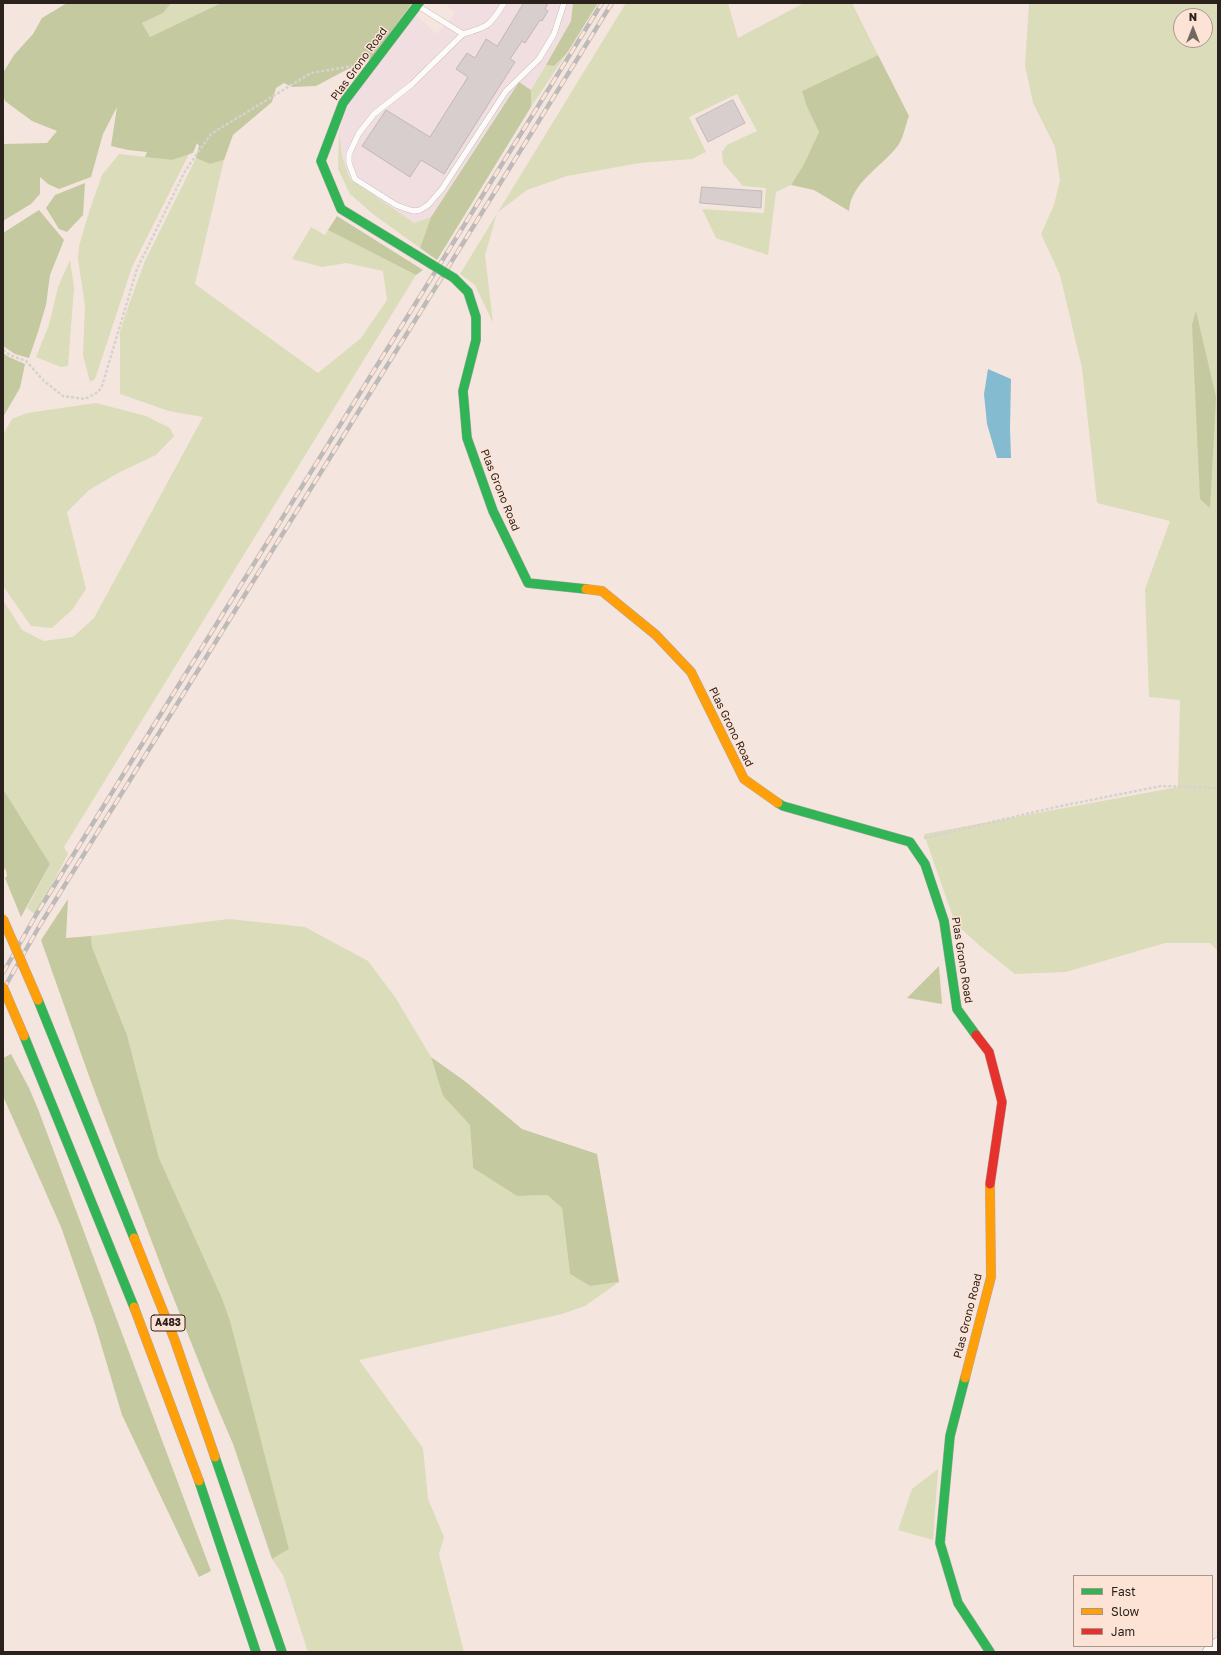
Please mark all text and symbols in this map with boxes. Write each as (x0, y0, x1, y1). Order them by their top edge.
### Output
north arrow (1173, 8, 1213, 48)
text: N (1189, 10, 1197, 23)
street label: Plas Grono Road (328, 25, 390, 103)
street label: Plas Grono Road (478, 447, 522, 533)
street label: Plas Grono Road (706, 685, 756, 769)
street label: Plas Grono Road (949, 916, 975, 1004)
street label: Plas Grono Road (951, 1272, 985, 1360)
road number: A483 (151, 1315, 185, 1331)
legend (1073, 1575, 1213, 1647)
text: Fast (1111, 1584, 1136, 1599)
text: Slow (1111, 1604, 1139, 1619)
text: Jam (1111, 1624, 1135, 1639)

